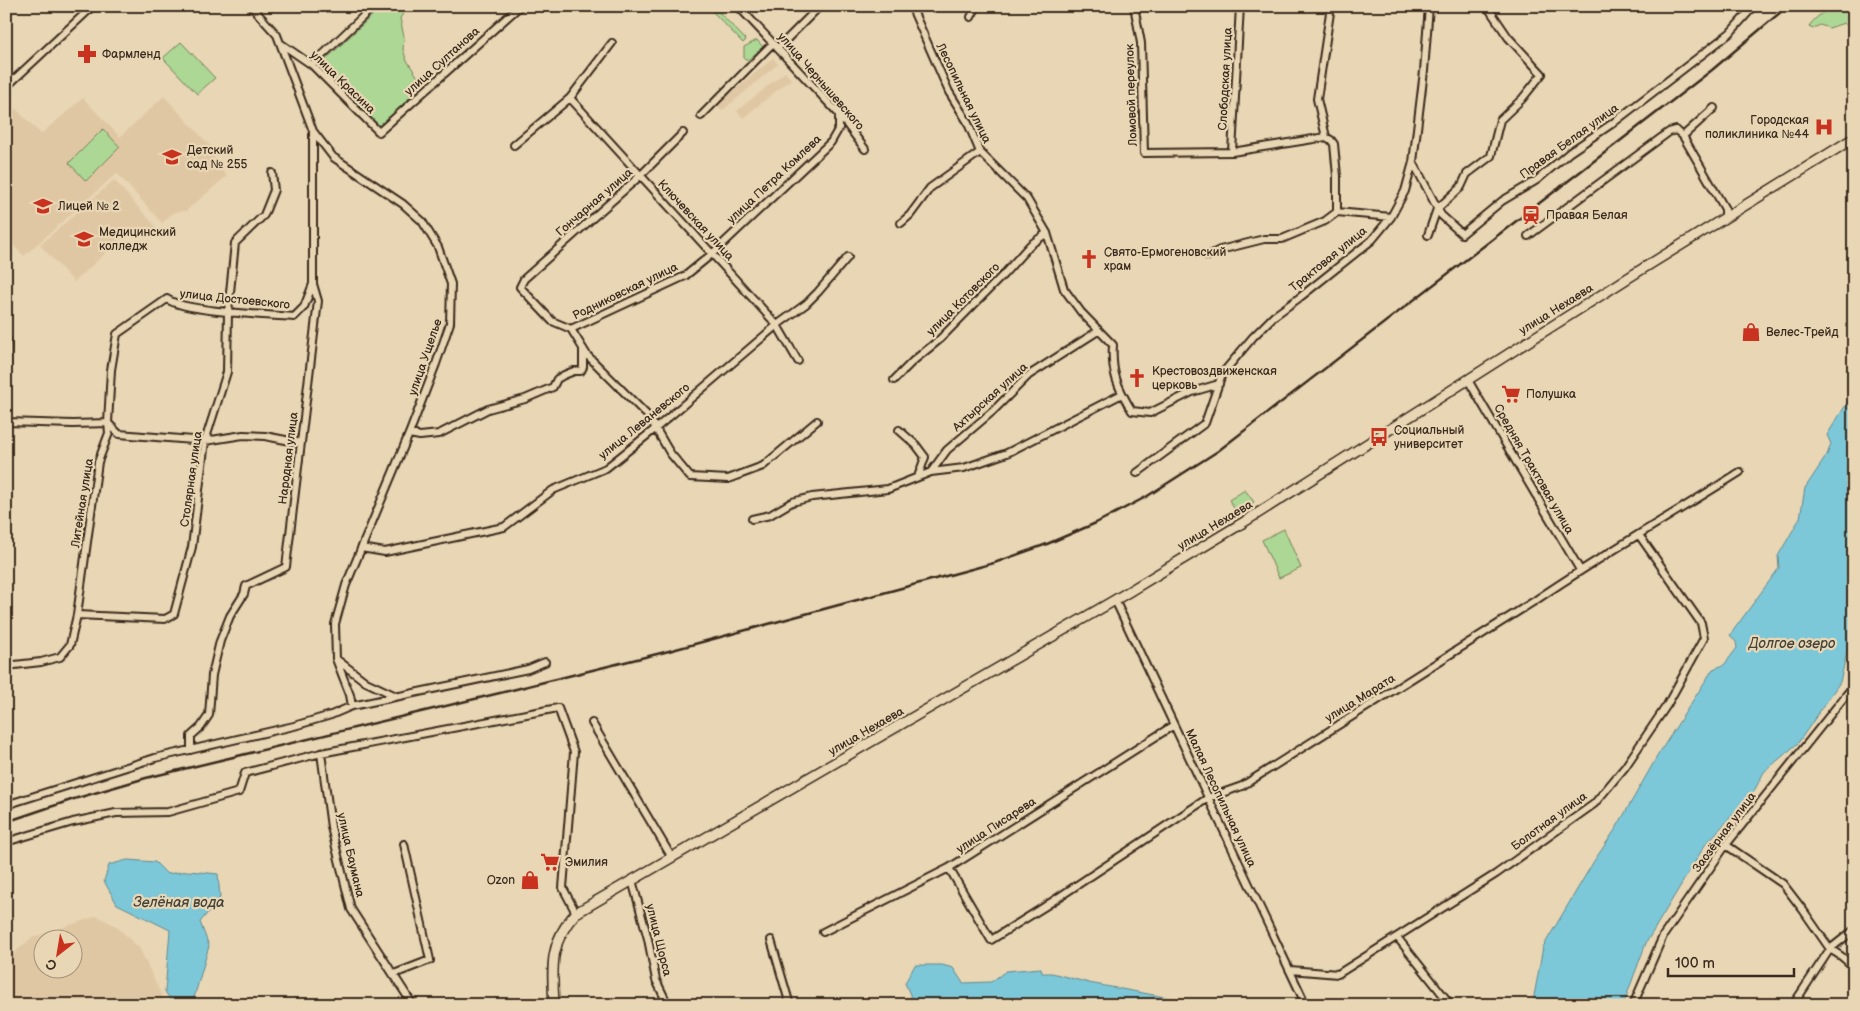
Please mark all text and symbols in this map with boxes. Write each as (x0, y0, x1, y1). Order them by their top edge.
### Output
street label: улица Султанова (402, 24, 483, 99)
street label: Слободская улица (1215, 27, 1236, 131)
street label: улица Чернышевского (774, 29, 867, 133)
street label: Лесопильная улица (932, 40, 994, 146)
pharmacy icon: Фармленд (76, 43, 98, 65)
street label: Ломовой переулок (1122, 43, 1141, 148)
place label: Фармленд (102, 47, 161, 62)
street label: улица Красина (307, 48, 378, 117)
street label: Правая Белая улица (1517, 101, 1621, 182)
place label: Городская поликлиника №44 (1705, 113, 1810, 142)
hospital icon: Городская поликлиника №44 (1813, 116, 1835, 138)
street label: улица Петра Комлева (724, 132, 825, 227)
place label: Детский сад № 255 (187, 143, 248, 172)
school or university icon: Детский сад № 255 (161, 146, 183, 168)
street label: Гончарная улица (553, 165, 636, 240)
street label: Ключевская улица (654, 177, 737, 264)
school or university icon: Лицей № 2 (32, 195, 54, 217)
place label: Лицей № 2 (57, 199, 119, 214)
station icon: Правая Белая (1520, 204, 1542, 226)
place label: Правая Белая (1546, 208, 1628, 223)
street label: Трактовая улица (1287, 224, 1370, 295)
place label: Медицинский колледж (99, 225, 176, 254)
school or university icon: Медицинский колледж (73, 228, 95, 250)
place label: Свято-Ермогеновский храм (1104, 245, 1226, 274)
church icon: Свято-Ермогеновский храм (1078, 248, 1100, 270)
street label: Родниковская улица (570, 259, 680, 323)
street label: улица Котовского (924, 260, 1003, 339)
street label: улица Нехаева (1516, 281, 1596, 338)
street label: улица Достоевского (179, 286, 291, 313)
street label: улица Ущелье (405, 316, 446, 398)
shop icon: Велес-Трейд (1740, 321, 1762, 343)
place label: Велес-Трейд (1766, 325, 1839, 340)
street label: Ахтырская улица (949, 360, 1031, 436)
place label: Крестовоздвиженская церковь (1152, 364, 1277, 393)
church icon: Крестовоздвиженская церковь (1126, 367, 1148, 389)
street label: улица Леваневского (596, 380, 693, 463)
supermarket icon: Полушка (1500, 383, 1522, 405)
place label: Полушка (1526, 387, 1576, 402)
street label: Средняя Трактовая улица (1490, 402, 1577, 537)
street label: Народная улица (275, 411, 302, 505)
place label: Социальный университет (1394, 423, 1464, 452)
bus stop icon: Социальный университет (1368, 426, 1390, 448)
street label: Столярная улица (177, 430, 206, 528)
street label: Литейная улица (68, 457, 97, 550)
street label: улица Нехаева (1175, 497, 1255, 554)
water label: Долгое озеро (1748, 635, 1836, 652)
street label: улица Марата (1322, 671, 1398, 726)
street label: улица Нехаева (826, 704, 907, 759)
street label: Малая Лесопильная улица (1182, 727, 1259, 870)
street label: Болотная улица (1509, 789, 1590, 854)
street label: Заозёрная улица (1689, 789, 1759, 875)
street label: улица Писарева (954, 794, 1039, 857)
street label: улица Баумана (334, 811, 368, 899)
supermarket icon: Эмилия (539, 851, 561, 873)
place label: Эмилия (565, 855, 608, 870)
shop icon: Ozon (519, 869, 541, 891)
place label: Ozon (487, 873, 515, 888)
water label: Зелёная вода (134, 894, 224, 911)
street label: улица Щорса (642, 902, 675, 978)
north arrow (32, 928, 82, 978)
scale bar (1668, 946, 1794, 978)
text: 100 m (1675, 954, 1715, 973)
text: С (43, 955, 60, 975)

